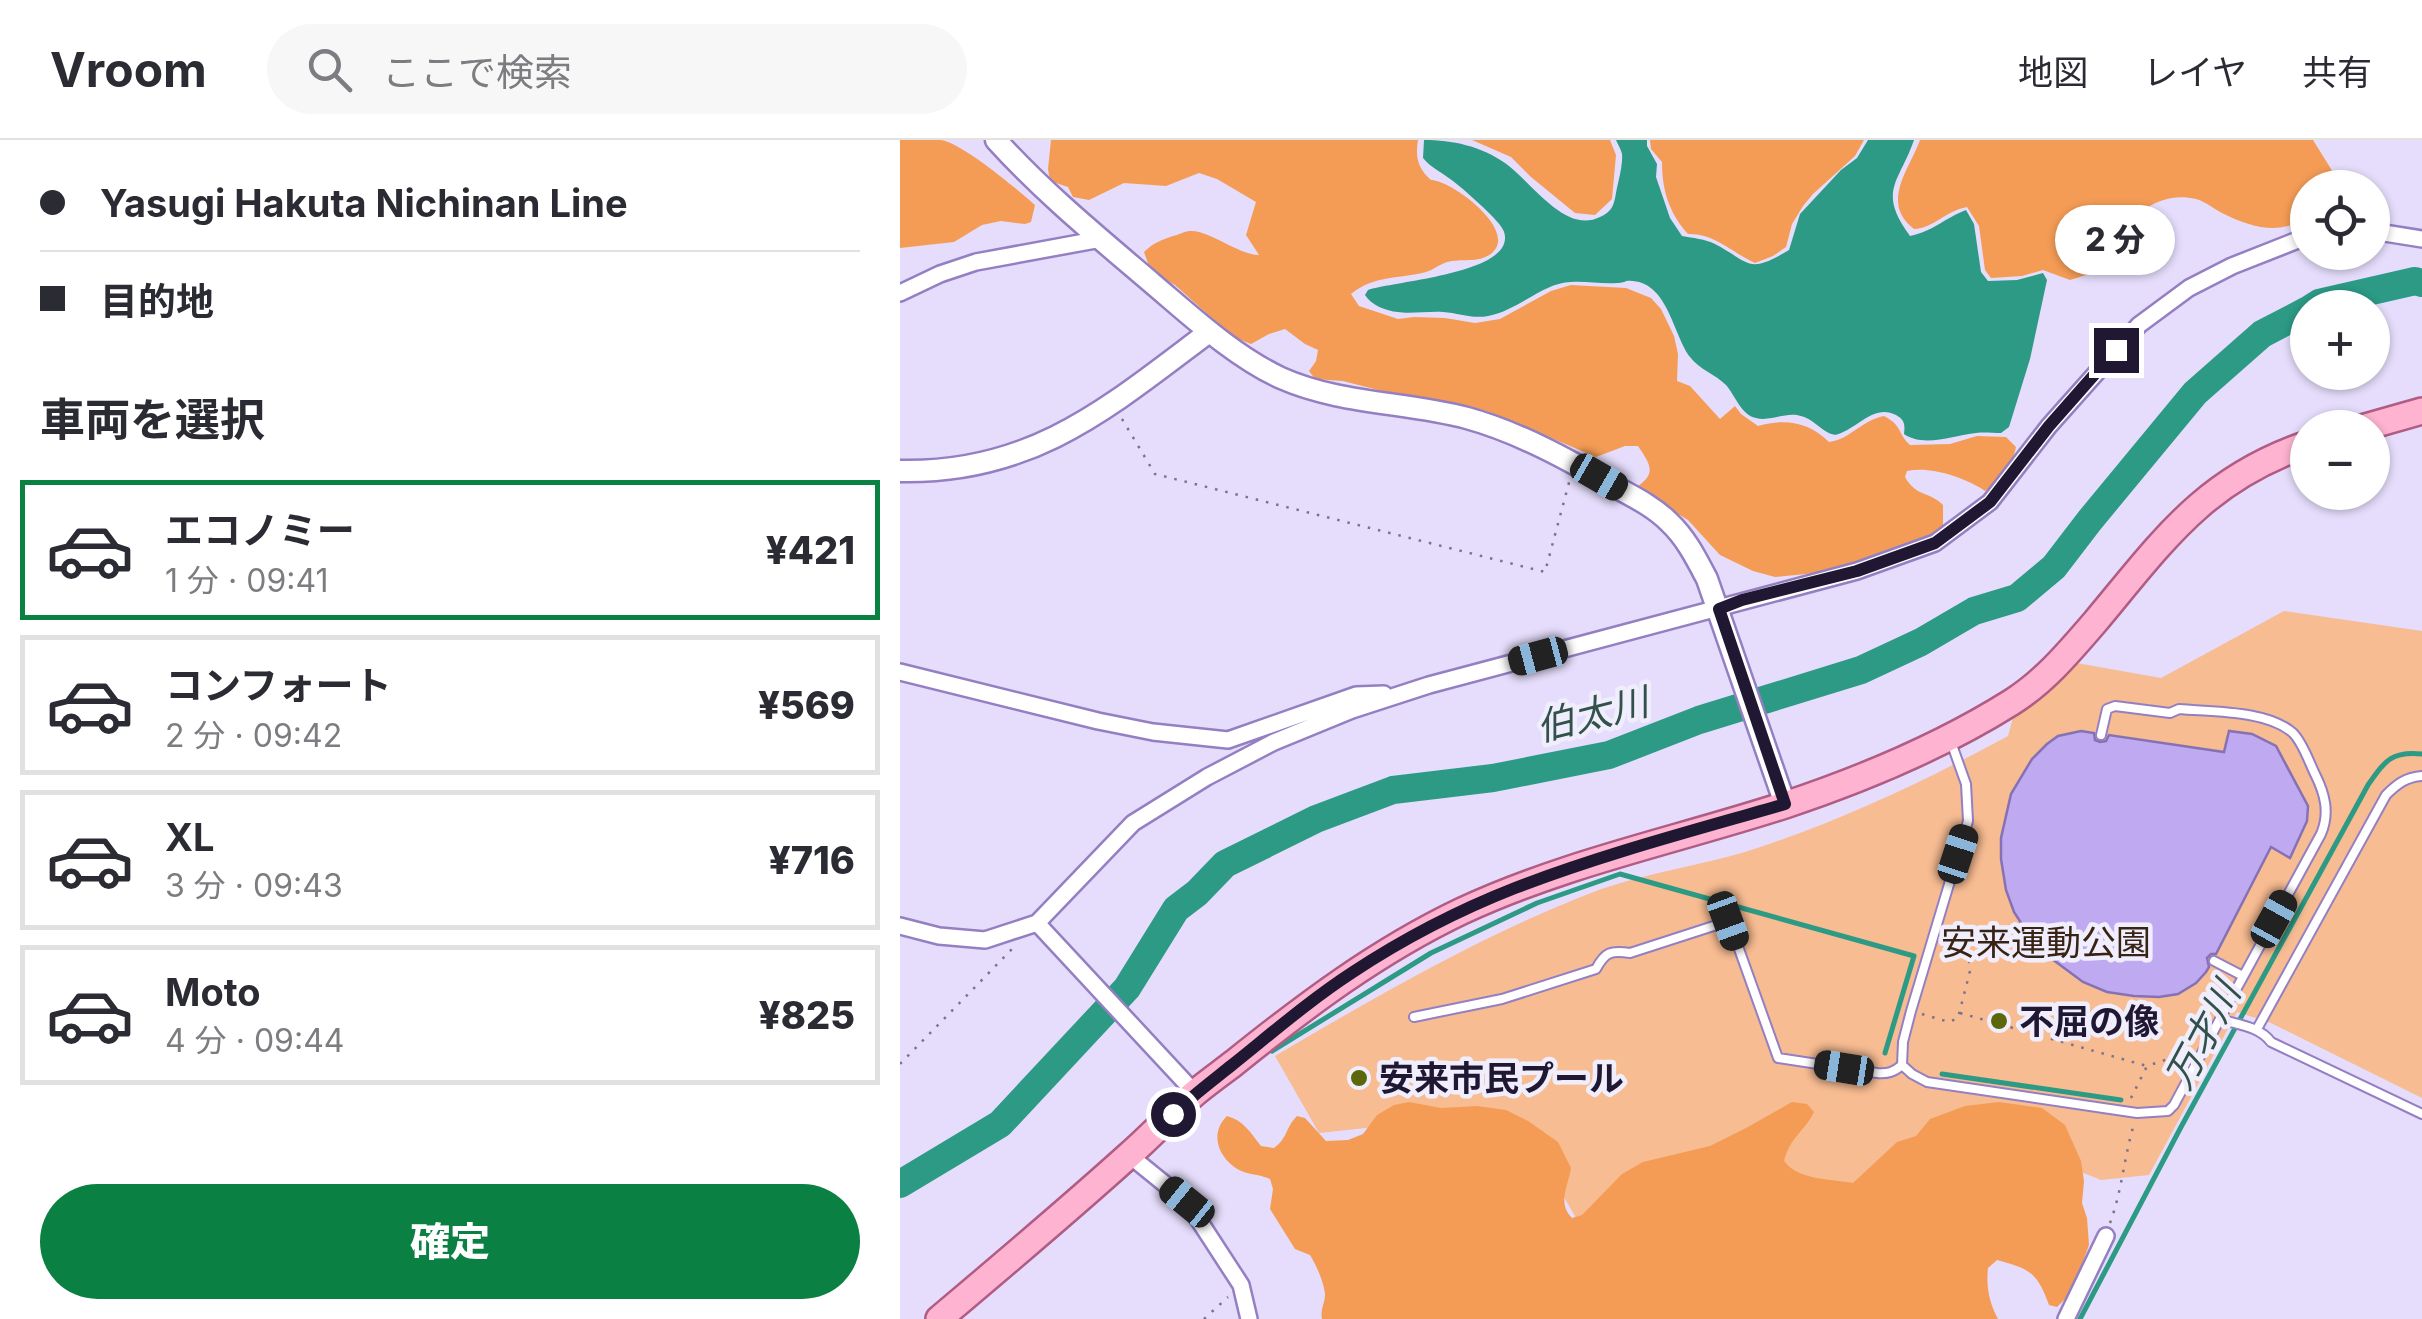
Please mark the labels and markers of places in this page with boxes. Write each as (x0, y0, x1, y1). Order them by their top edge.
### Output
place label: 不屈の像 (2019, 1000, 2159, 1042)
marker: 不屈の像 (1988, 1010, 2010, 1032)
place label: 安来市民プール (1379, 1057, 1624, 1099)
marker: 安来市民プール (1348, 1067, 1370, 1089)

